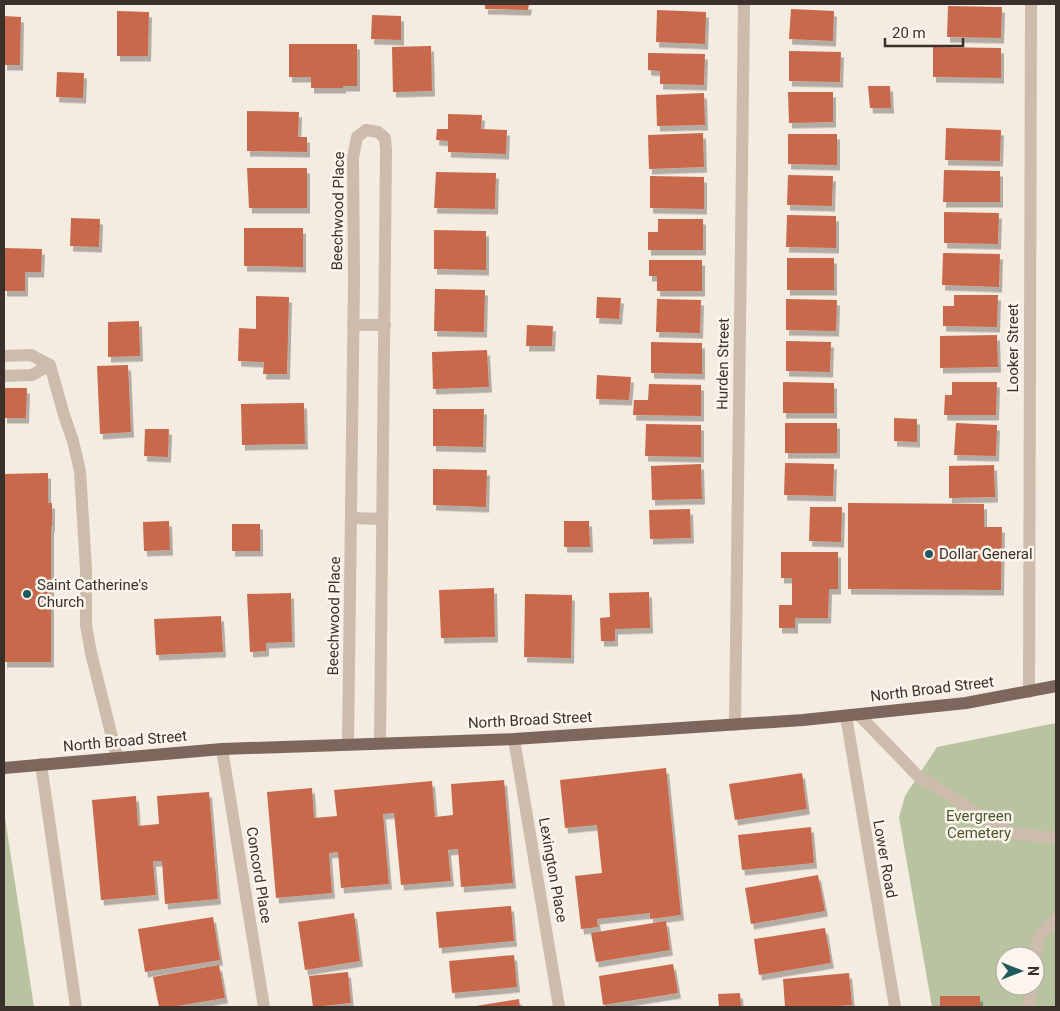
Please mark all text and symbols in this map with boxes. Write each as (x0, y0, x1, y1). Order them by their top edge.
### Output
scale bar (885, 15, 962, 47)
text: 20 m (892, 24, 926, 42)
street label: Beechwood Place (328, 151, 348, 271)
street label: Looker Street (1004, 303, 1022, 392)
street label: Hurden Street (713, 318, 733, 410)
place label: Dollar General (939, 545, 1033, 563)
marker: Dollar General (923, 548, 935, 560)
street label: Beechwood Place (324, 556, 344, 676)
place label: Saint Catherine's Church (37, 576, 148, 611)
marker: Saint Catherine's Church (21, 588, 33, 600)
street label: North Broad Street (869, 672, 995, 706)
street label: North Broad Street (467, 708, 593, 732)
street label: North Broad Street (62, 727, 188, 755)
park label: Evergreen Cemetery (946, 807, 1012, 842)
street label: Lexington Place (535, 816, 571, 924)
street label: Lower Road (869, 818, 901, 900)
street label: Concord Place (243, 826, 275, 924)
north arrow (995, 946, 1045, 996)
text: N (1025, 966, 1041, 976)

